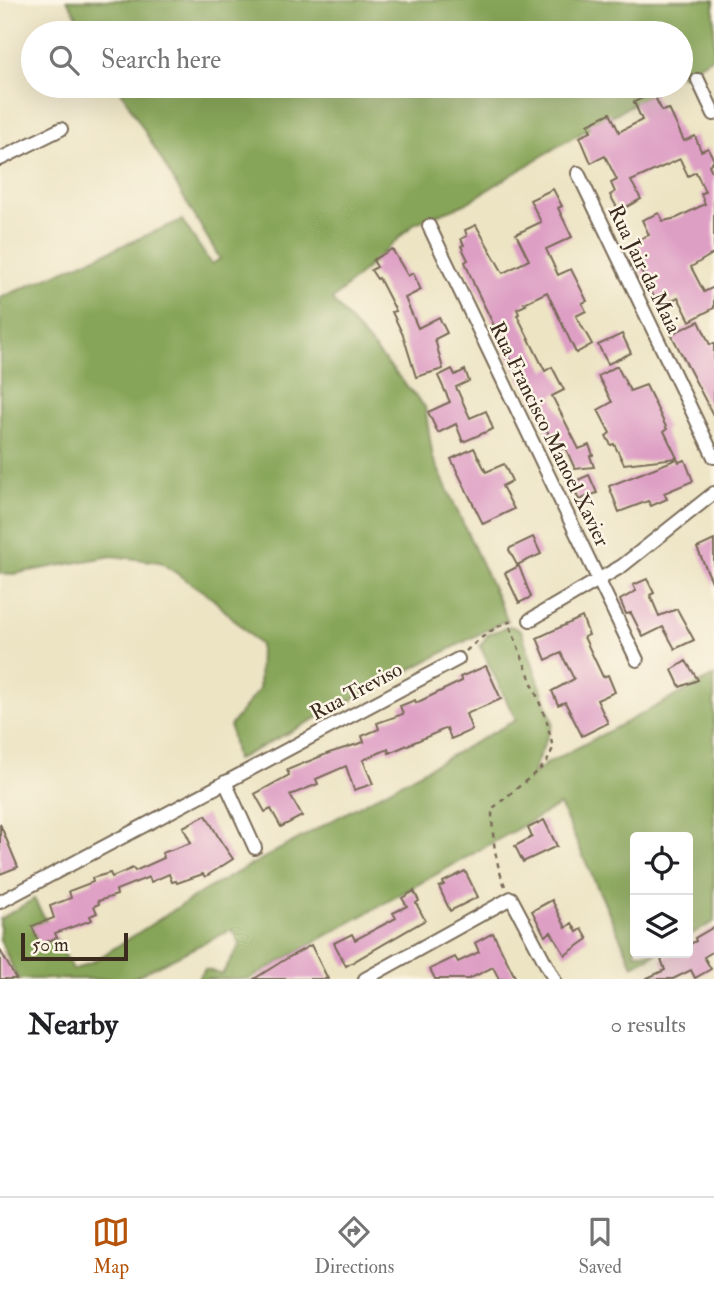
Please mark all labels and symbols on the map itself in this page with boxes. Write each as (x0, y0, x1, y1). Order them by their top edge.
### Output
street label: Rua Jair da Maia (602, 201, 687, 338)
street label: Rua Francisco Manoel Xavier (483, 317, 616, 551)
street label: Rua Treviso (306, 656, 407, 727)
scale bar (21, 930, 128, 962)

